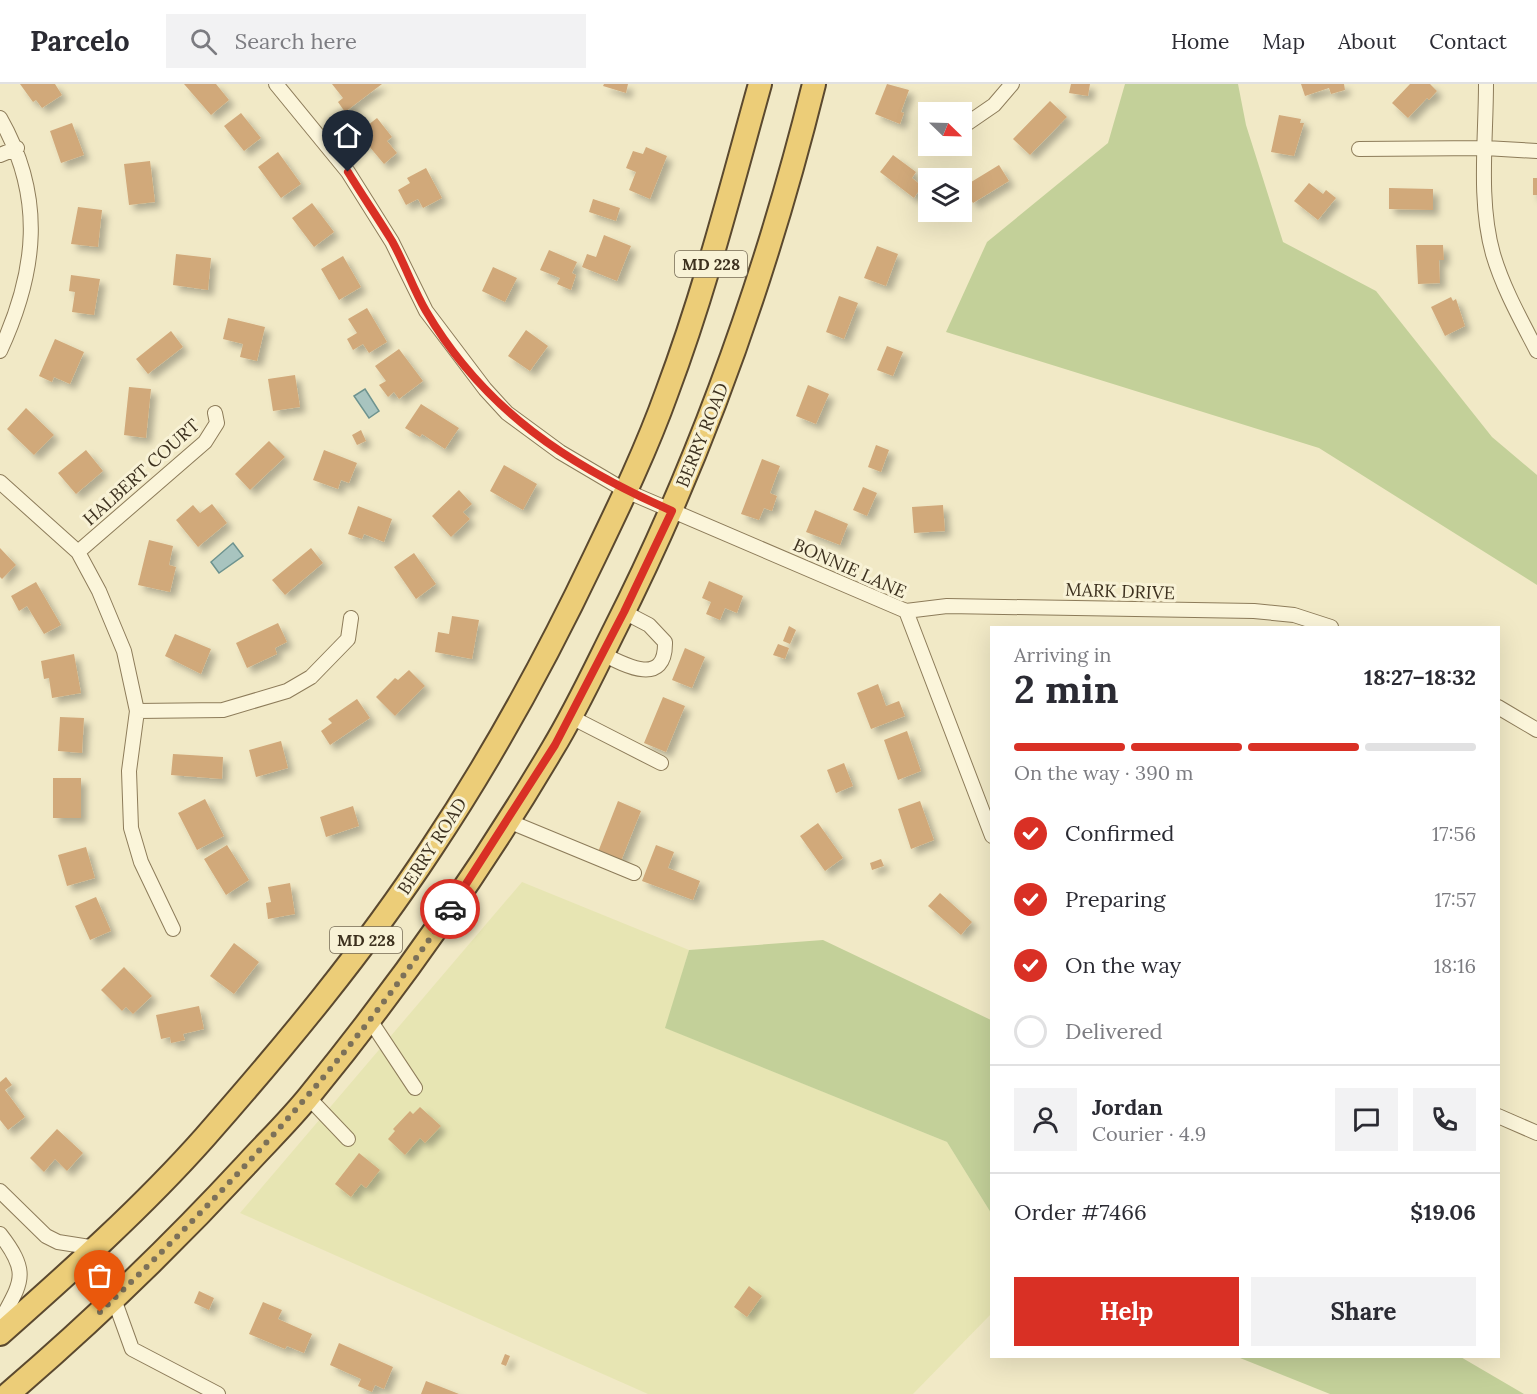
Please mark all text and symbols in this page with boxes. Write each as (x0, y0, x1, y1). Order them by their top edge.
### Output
search box (166, 14, 586, 68)
text: Parcelo (30, 23, 130, 59)
icon: search (187, 25, 220, 58)
text: Search here (235, 27, 357, 55)
text: Home (1171, 28, 1229, 55)
text: Map (1262, 28, 1305, 55)
text: About (1338, 28, 1396, 55)
text: Contact (1429, 28, 1507, 55)
north arrow (918, 102, 972, 156)
map controls (918, 102, 972, 222)
pin (322, 110, 373, 172)
icon: home (331, 119, 364, 152)
button: layers (918, 168, 972, 222)
road number: MD 228 (675, 251, 747, 277)
street label: BERRY ROAD (671, 379, 733, 491)
street label: HALBERT COURT (78, 413, 204, 530)
street label: BONNIE LANE (790, 533, 910, 603)
street label: MARK DRIVE (1065, 578, 1175, 604)
text: Arriving in (1014, 642, 1111, 667)
text: 18:27–18:32 (1364, 663, 1476, 691)
text: 2 min (1014, 664, 1119, 714)
text: On the way · 390 m (1014, 760, 1193, 785)
street label: BERRY ROAD (392, 793, 472, 899)
icon: check (1014, 817, 1047, 850)
text: Confirmed (1065, 819, 1174, 847)
text: 17:56 (1432, 821, 1476, 846)
courier (420, 879, 480, 939)
icon: check (1014, 883, 1047, 916)
text: Preparing (1065, 885, 1165, 913)
text: 17:57 (1434, 887, 1476, 912)
icon: car (434, 893, 467, 926)
road number: MD 228 (330, 927, 402, 953)
icon: check (1014, 949, 1047, 982)
text: On the way (1065, 951, 1181, 979)
text: 18:16 (1434, 953, 1476, 978)
text: Delivered (1065, 1017, 1163, 1045)
button: person (1014, 1088, 1077, 1151)
button: chat (1335, 1088, 1398, 1151)
button: phone (1413, 1088, 1476, 1151)
text: Jordan (1092, 1093, 1163, 1121)
text: Courier · 4.9 (1092, 1121, 1206, 1146)
text: Order #7466 (1014, 1198, 1147, 1226)
text: $19.06 (1410, 1198, 1476, 1226)
pin (74, 1250, 125, 1312)
icon: bag (83, 1259, 116, 1292)
button: Help (1014, 1277, 1239, 1346)
button: Share (1251, 1277, 1476, 1346)

